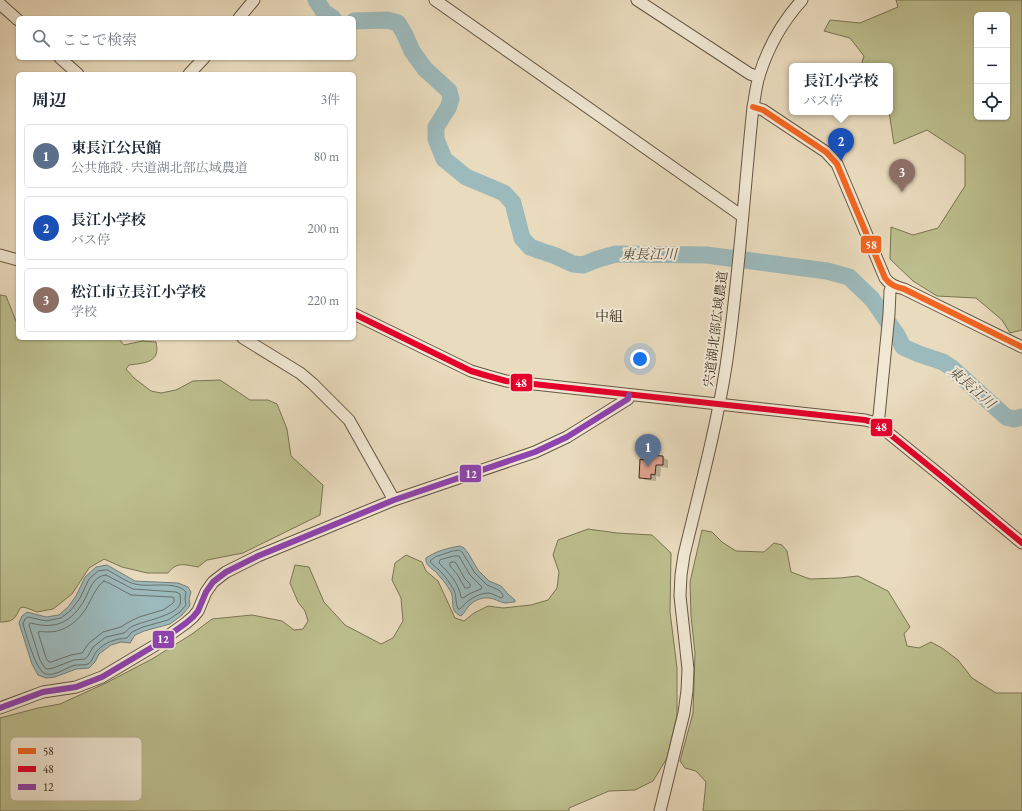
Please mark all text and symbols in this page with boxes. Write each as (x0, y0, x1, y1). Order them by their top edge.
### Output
map controls (974, 12, 1010, 120)
button: + (974, 12, 1010, 48)
search box (16, 16, 356, 60)
icon: search (30, 27, 52, 49)
text: ここで検索 (62, 30, 137, 49)
button: − (974, 48, 1010, 84)
popup (789, 63, 893, 115)
text: 長江小学校 (803, 71, 879, 90)
button: locate (974, 84, 1010, 120)
text: 周辺 (32, 89, 66, 111)
text: 3件 (321, 91, 340, 108)
text: バス停 (803, 92, 843, 109)
pin: 2 (828, 128, 854, 161)
text: 東長江公民館 (71, 138, 161, 157)
text: 1 (43, 148, 49, 165)
text: 80 m (314, 148, 339, 165)
text: 公共施設 · 宍道湖北部広域農道 (71, 159, 248, 176)
pin: 3 (889, 159, 915, 192)
text: 長江小学校 (71, 210, 146, 229)
text: 2 (43, 220, 49, 237)
text: 200 m (308, 220, 339, 237)
text: バス停 (71, 231, 110, 248)
line badge: 58 (860, 235, 882, 254)
text: 58 (865, 238, 877, 252)
water label: 東長江川 (621, 245, 679, 263)
street label: 宍道湖北部広域農道 (700, 270, 731, 388)
text: 松江市立長江小学校 (71, 282, 206, 301)
text: 3 (43, 292, 49, 309)
text: 220 m (308, 292, 339, 309)
text: 学校 (71, 303, 97, 320)
district label: 中組 (595, 307, 623, 325)
your location (630, 349, 650, 369)
water label: 東長江川 (945, 362, 1001, 413)
line badge: 48 (510, 373, 533, 392)
text: 48 (515, 376, 527, 390)
line badge: 48 (870, 418, 893, 437)
text: 48 (875, 420, 887, 434)
pin: 1 (635, 434, 661, 467)
line badge: 12 (459, 464, 482, 483)
text: 12 (465, 467, 477, 481)
line badge: 12 (152, 630, 175, 649)
text: 12 (157, 632, 169, 646)
legend (10, 737, 142, 801)
text: 58 (43, 744, 54, 758)
text: 48 (43, 762, 54, 776)
text: 12 (43, 780, 54, 794)

